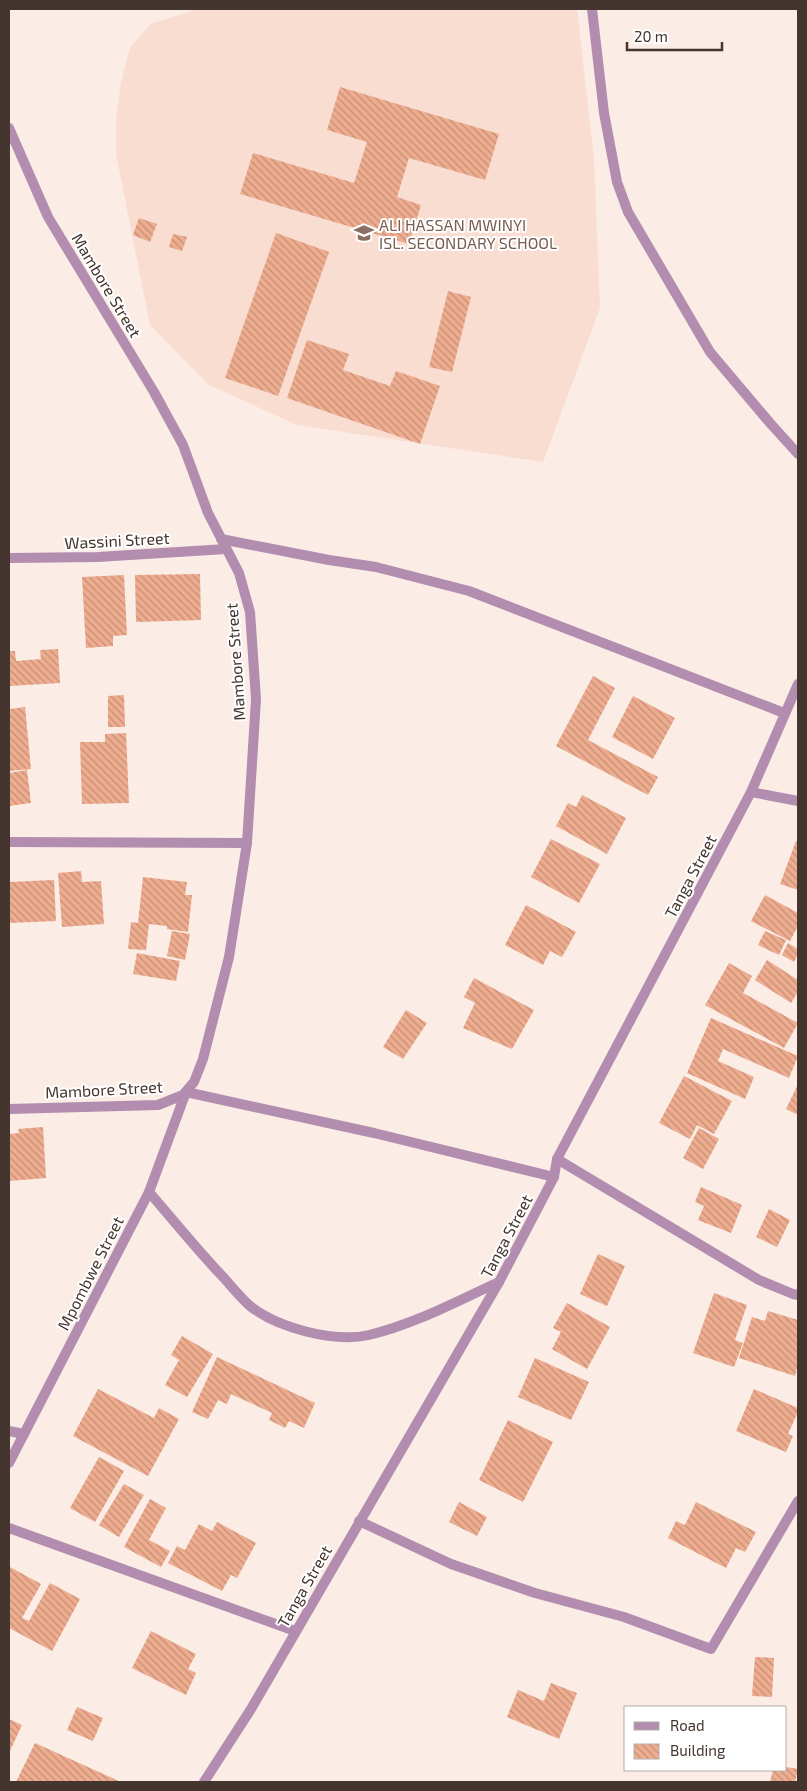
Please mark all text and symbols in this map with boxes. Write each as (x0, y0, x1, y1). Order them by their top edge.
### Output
scale bar (627, 20, 722, 52)
text: 20 m (634, 27, 668, 45)
place label: ALI HASSAN MWINYI ISL. SECONDARY SCHOOL (379, 215, 557, 252)
school or university icon: ALI HASSAN MWINYI ISL. SECONDARY SCHOOL (353, 222, 375, 244)
street label: Mambore Street (69, 230, 145, 340)
street label: Wassini Street (64, 528, 170, 552)
street label: Mambore Street (221, 603, 249, 721)
street label: Tanga Street (660, 831, 720, 921)
street label: Mambore Street (45, 1076, 163, 1102)
street label: Tanga Street (476, 1191, 536, 1281)
street label: Mpombwe Street (53, 1213, 127, 1333)
street label: Tanga Street (273, 1542, 335, 1630)
legend (624, 1706, 787, 1771)
text: Road (670, 1716, 705, 1734)
text: Building (670, 1741, 726, 1759)

